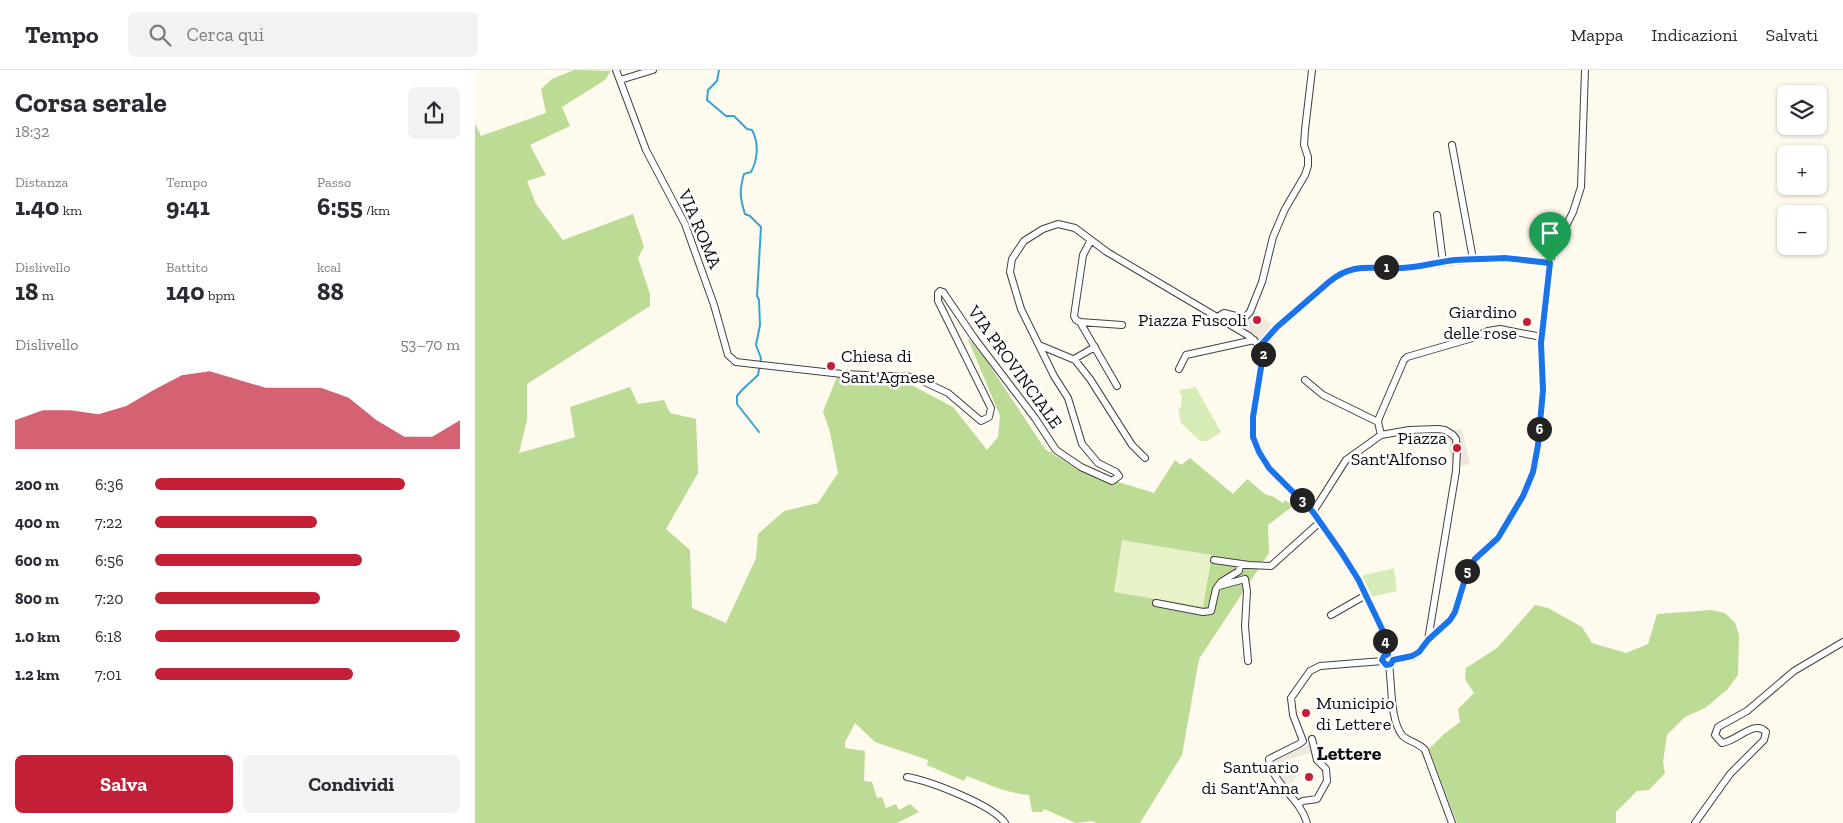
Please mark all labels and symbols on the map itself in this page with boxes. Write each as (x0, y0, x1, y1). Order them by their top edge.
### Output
street label: VIA ROMA (673, 185, 727, 272)
pin (1529, 212, 1571, 263)
pin: 1 (1373, 254, 1399, 280)
street label: VIA PROVINCIALE (962, 300, 1067, 433)
place label: Giardino delle rose (1443, 301, 1517, 344)
place label: Piazza Fuscoli (1138, 309, 1247, 331)
marker: Piazza Fuscoli (1251, 314, 1263, 326)
marker: Giardino delle rose (1521, 316, 1533, 328)
pin: 2 (1251, 342, 1275, 366)
place label: Chiesa di Sant'Agnese (841, 345, 935, 388)
marker: Chiesa di Sant'Agnese (825, 360, 837, 372)
pin: 6 (1527, 416, 1551, 442)
place label: Piazza Sant'Alfonso (1351, 427, 1447, 470)
marker: Piazza Sant'Alfonso (1451, 442, 1463, 454)
pin: 3 (1289, 488, 1315, 512)
pin: 5 (1455, 558, 1479, 584)
pin: 4 (1373, 628, 1397, 654)
place label: Municipio di Lettere (1316, 692, 1395, 735)
marker: Municipio di Lettere (1300, 707, 1312, 719)
district label: Lettere (1317, 741, 1382, 765)
place label: Santuario di Sant'Anna (1201, 756, 1299, 799)
marker: Santuario di Sant'Anna (1303, 771, 1315, 783)

